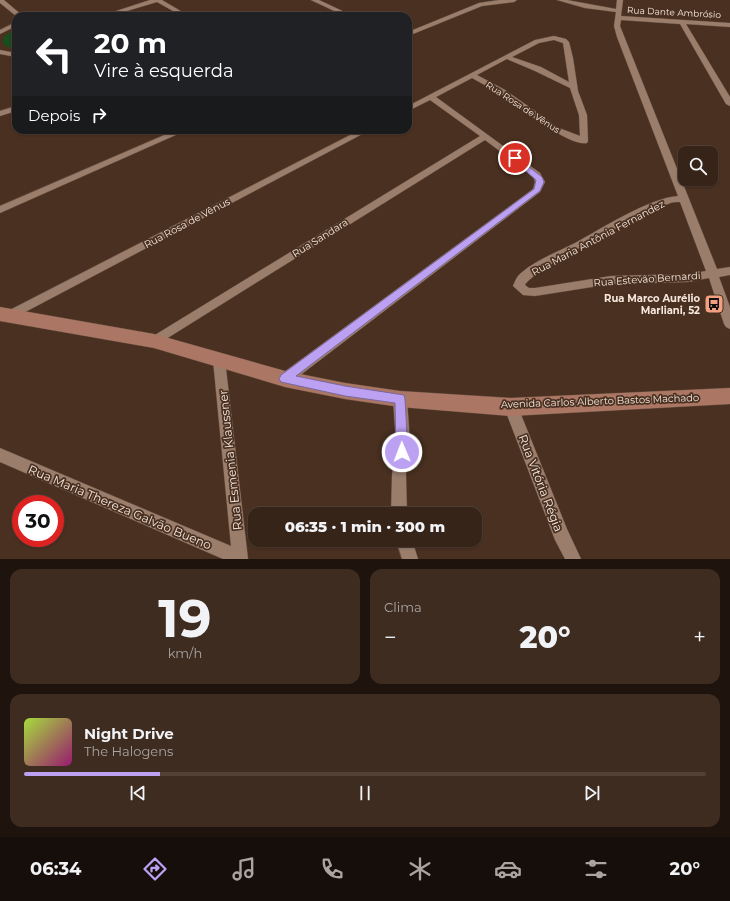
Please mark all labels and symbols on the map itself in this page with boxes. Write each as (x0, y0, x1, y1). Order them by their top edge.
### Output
street label: Rua Dante Ambrósio (627, 4, 722, 20)
street label: Rua Rosa de Vênus (484, 79, 563, 135)
pin (498, 141, 532, 175)
street label: Rua Rosa de Vênus (142, 195, 232, 251)
street label: Rua Maria Antônia Fernandez (529, 197, 667, 279)
street label: Rua Sandara (290, 216, 350, 260)
street label: Rua Estevão Bernardi (593, 269, 701, 289)
place label: Rua Marco Aurélio Marliani, 52 (604, 292, 700, 317)
bus stop icon: Rua Marco Aurélio Marliani, 52 (703, 293, 725, 315)
street label: Rua Esmenia Klaussner (215, 389, 245, 531)
street label: Avenida Carlos Alberto Bastos Machado (501, 391, 699, 411)
position arrow (381, 431, 423, 473)
street label: Rua Vitória Régia (516, 432, 566, 534)
street label: Rua Maria Thereza Galvão Bueno (26, 461, 214, 553)
speed limit sign: 30 (12, 495, 64, 547)

